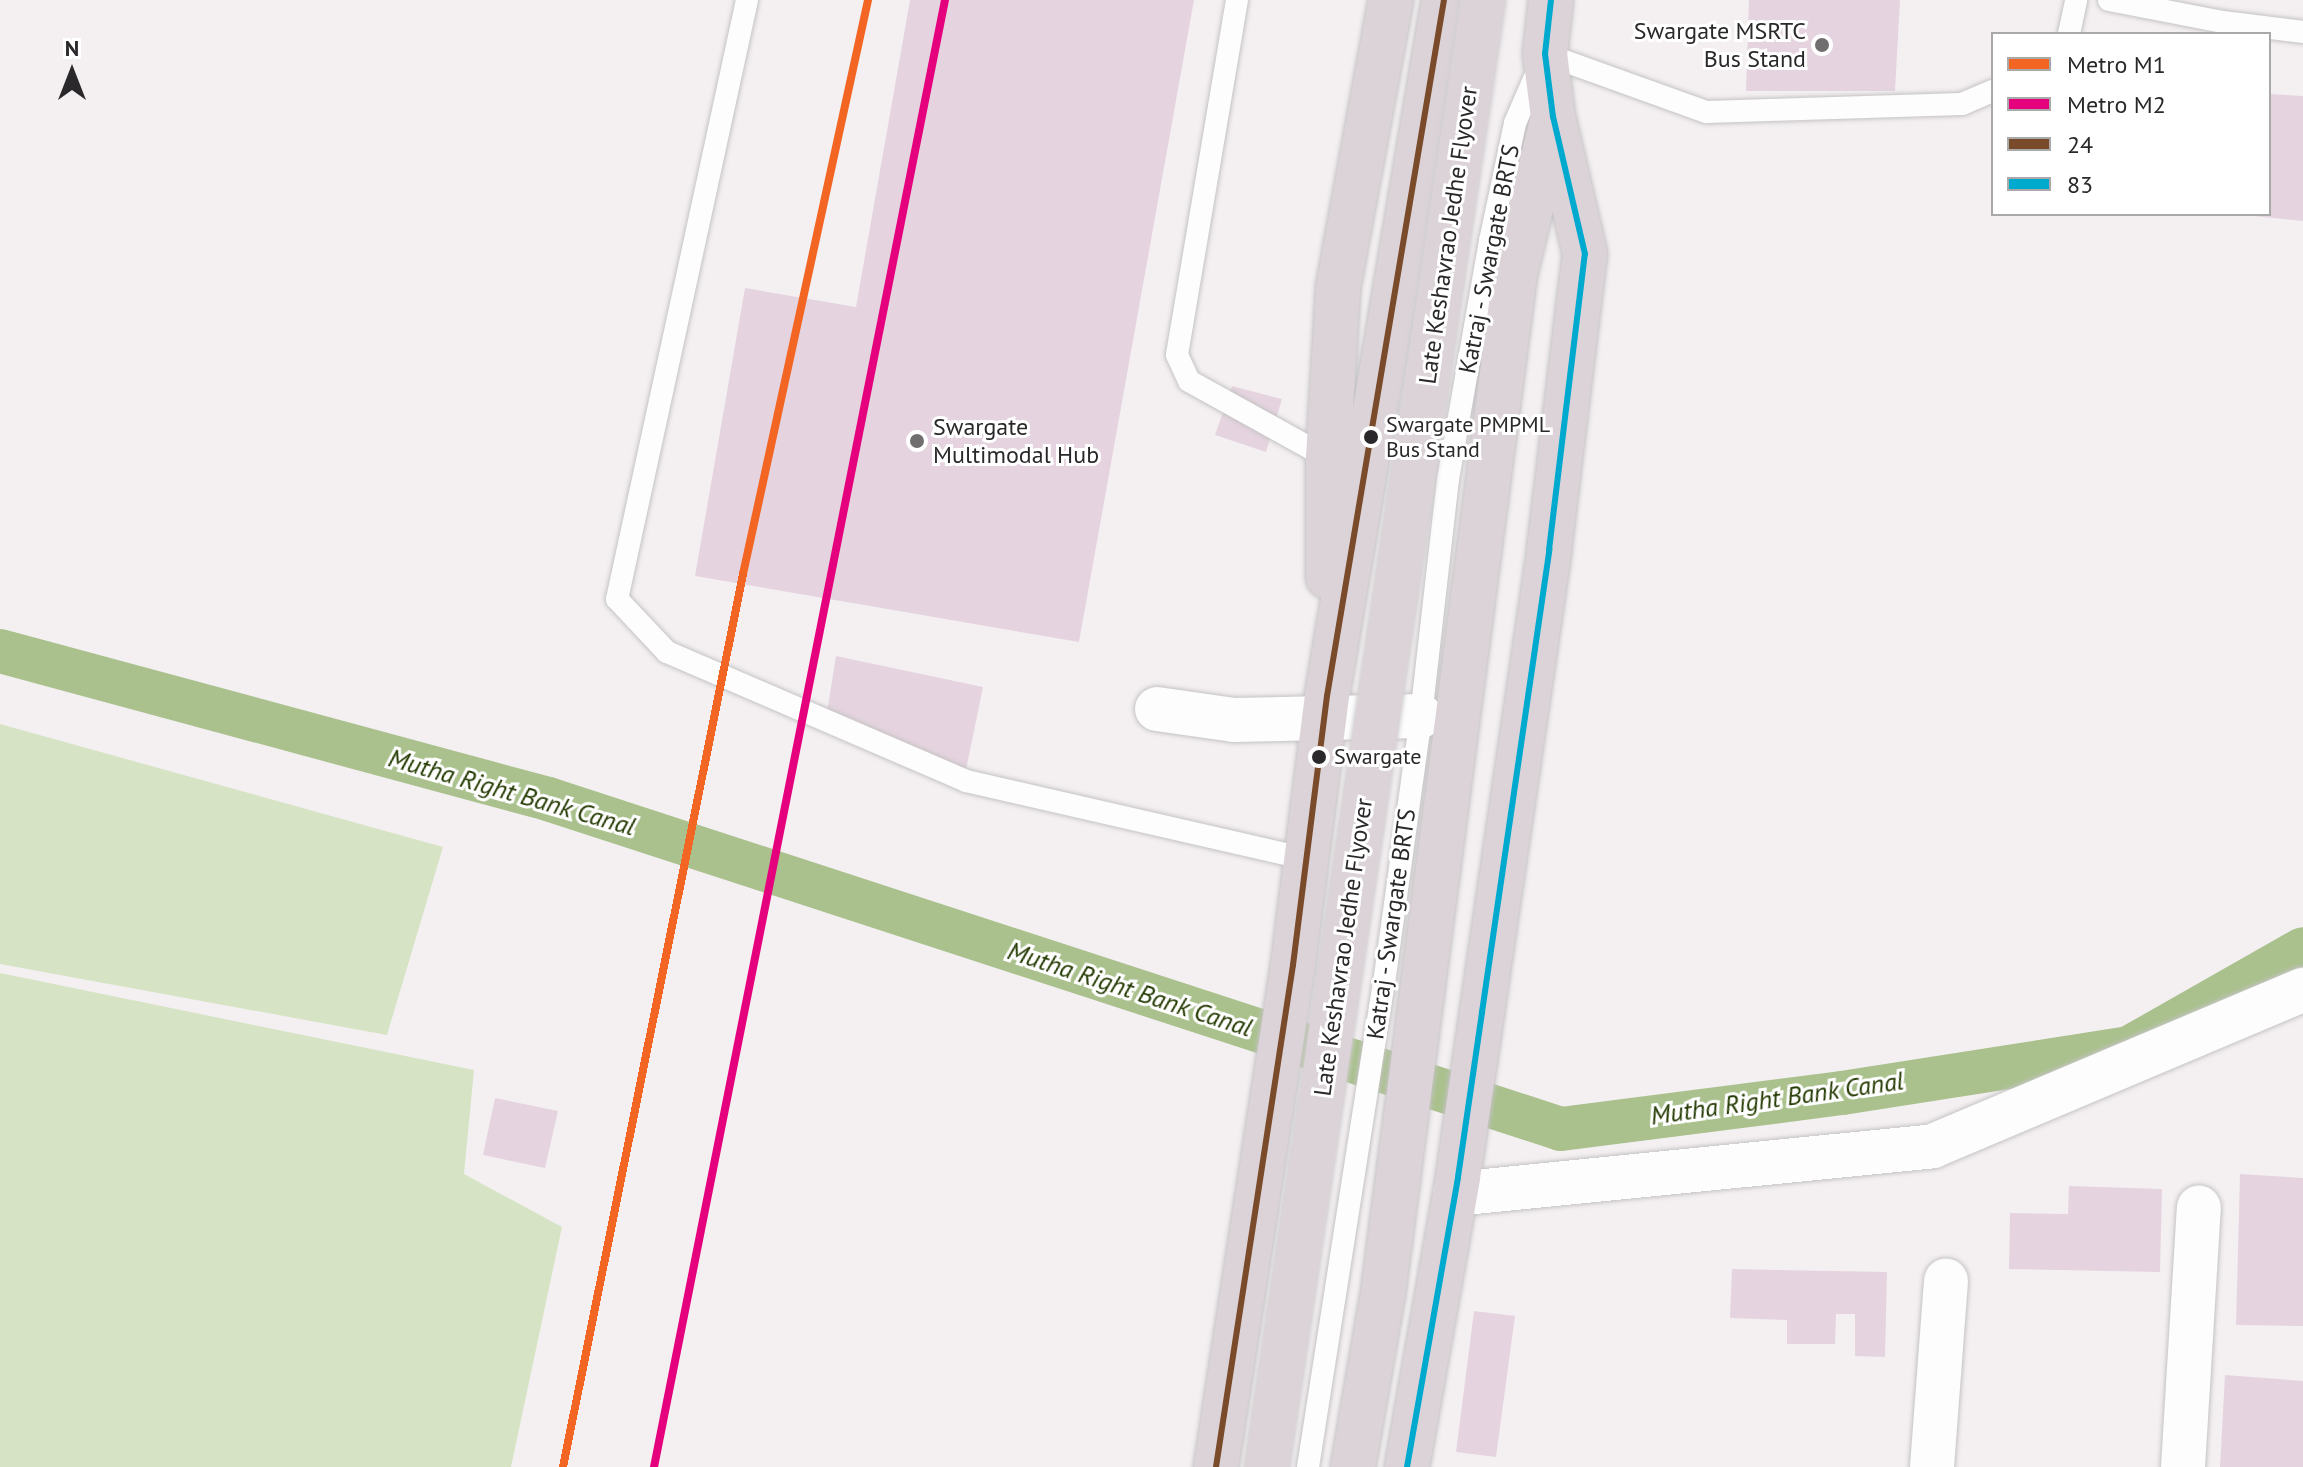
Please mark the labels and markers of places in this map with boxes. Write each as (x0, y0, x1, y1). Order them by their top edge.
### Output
place label: Swargate MSRTC Bus Stand (1634, 17, 1806, 73)
marker: Swargate MSRTC Bus Stand (1813, 36, 1831, 54)
place label: Swargate PMPML Bus Stand (1386, 411, 1550, 462)
place label: Swargate Multimodal Hub (933, 413, 1099, 469)
marker: Swargate PMPML Bus Stand (1363, 429, 1379, 445)
marker: Swargate Multimodal Hub (908, 432, 926, 450)
place label: Swargate (1334, 744, 1421, 770)
marker: Swargate (1311, 749, 1327, 765)

